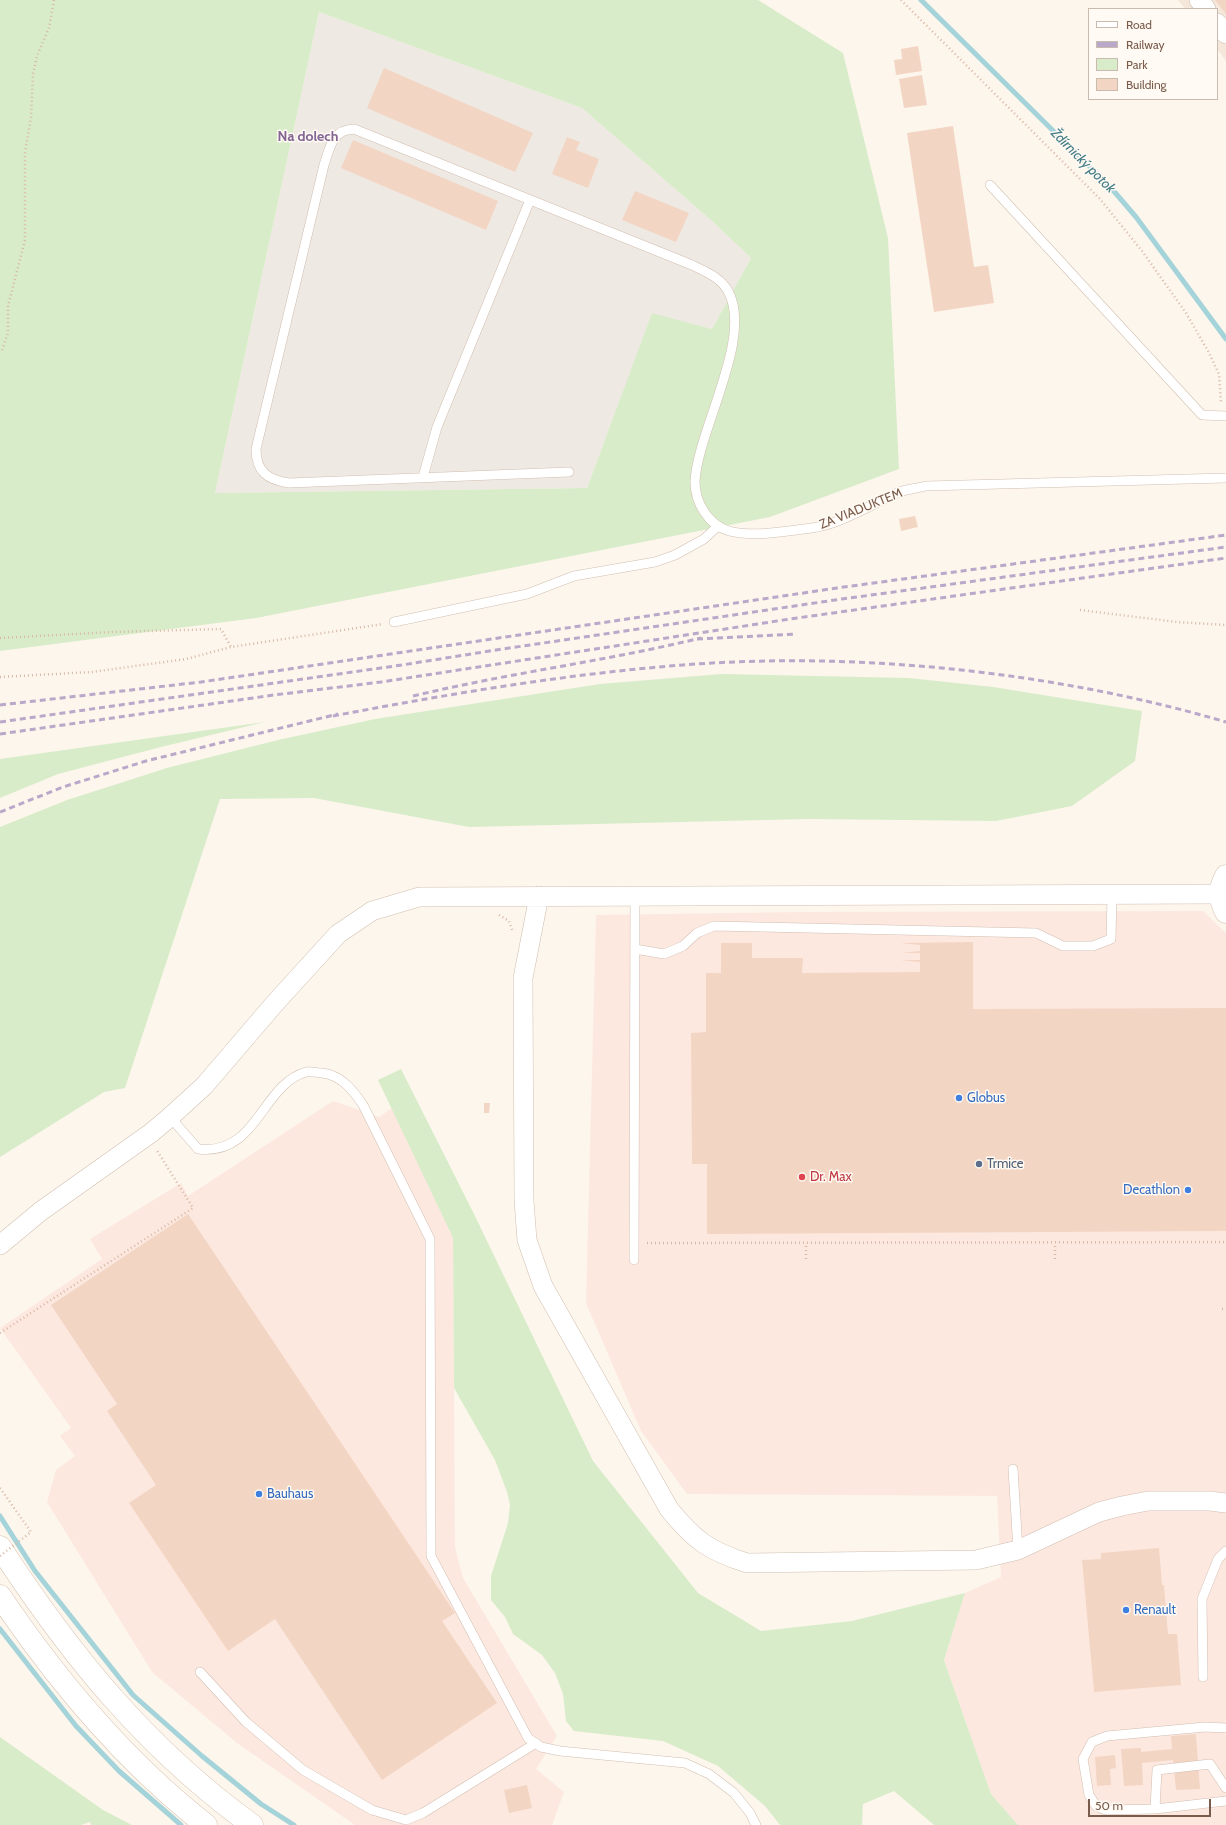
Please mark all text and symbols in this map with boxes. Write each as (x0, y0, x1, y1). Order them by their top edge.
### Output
legend (1088, 8, 1218, 100)
text: Road (1126, 17, 1152, 32)
text: Railway (1126, 37, 1164, 52)
text: Park (1126, 57, 1148, 72)
text: Building (1126, 77, 1167, 92)
water label: Ždírnický potok (1047, 125, 1119, 197)
district label: Na dolech (278, 129, 338, 145)
street label: ZA VIADUKTEM (817, 485, 905, 533)
place label: Globus (967, 1090, 1005, 1106)
marker: Globus (954, 1093, 964, 1103)
place label: Trmice (987, 1156, 1024, 1172)
marker: Trmice (974, 1159, 984, 1169)
place label: Dr. Max (810, 1169, 852, 1185)
marker: Dr. Max (797, 1172, 807, 1182)
place label: Decathlon (1123, 1182, 1180, 1198)
marker: Decathlon (1183, 1185, 1193, 1195)
place label: Bauhaus (267, 1486, 313, 1502)
marker: Bauhaus (254, 1489, 264, 1499)
place label: Renault (1134, 1602, 1176, 1618)
marker: Renault (1121, 1605, 1131, 1615)
scale bar (1090, 1791, 1213, 1817)
text: 50 m (1095, 1798, 1123, 1813)

